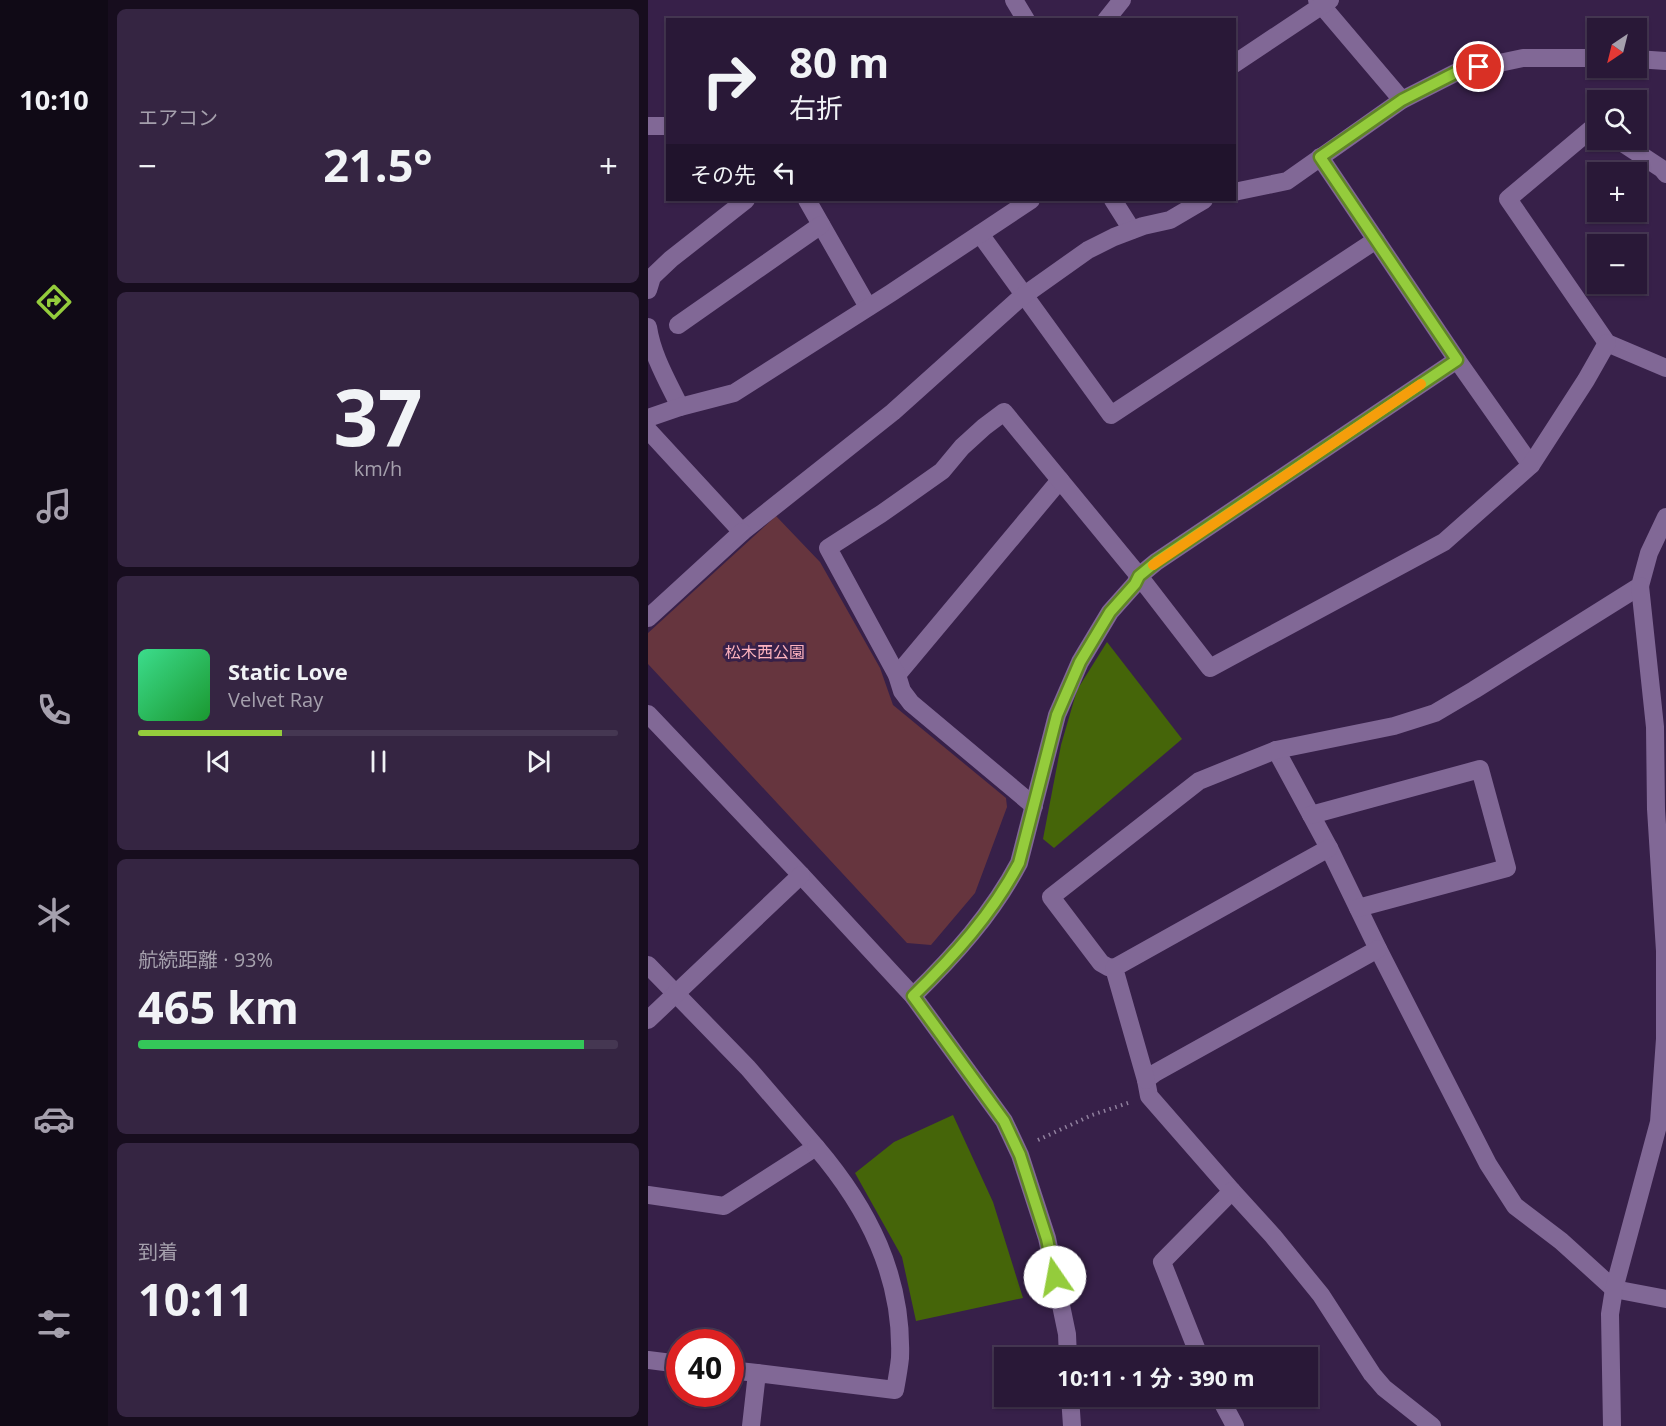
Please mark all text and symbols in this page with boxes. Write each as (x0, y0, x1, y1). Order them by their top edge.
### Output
north arrow (1587, 18, 1647, 78)
map controls (1587, 18, 1647, 294)
text: 80 m (789, 33, 889, 90)
pin (1453, 41, 1504, 92)
icon: right (690, 42, 768, 120)
icon: arrive (1462, 50, 1495, 83)
text: 10:10 (19, 81, 89, 118)
text: 右折 (789, 89, 843, 126)
button: search (1587, 90, 1647, 150)
text: エアコン (138, 104, 218, 131)
text: 21.5° (323, 134, 433, 195)
text: − (138, 143, 157, 188)
text: + (599, 143, 618, 188)
icon: left (768, 156, 801, 189)
text: その先 (690, 159, 756, 189)
button: + (1587, 162, 1647, 222)
button: − (1587, 234, 1647, 294)
icon: directions (33, 281, 75, 323)
text: 37 (333, 363, 423, 469)
text: km/h (354, 455, 402, 482)
icon: music (33, 485, 75, 527)
park label: 松木西公園 (725, 641, 805, 663)
text: Static Love (228, 656, 348, 686)
text: Velvet Ray (228, 686, 323, 713)
icon: phone (33, 689, 75, 731)
icon: previous (202, 745, 235, 778)
icon: pause (362, 745, 395, 778)
icon: next (522, 745, 555, 778)
icon: climate (33, 894, 75, 936)
text: 航続距離 · 93% (138, 946, 273, 973)
text: 465 km (138, 976, 299, 1037)
icon: car (33, 1098, 75, 1140)
text: 到着 (138, 1238, 178, 1265)
position arrow (1023, 1245, 1087, 1309)
text: 10:11 (138, 1268, 254, 1329)
icon: filters (33, 1303, 75, 1345)
speed limit sign: 40 (666, 1329, 744, 1407)
text: 10:11 · 1 分 · 390 m (1057, 1362, 1255, 1392)

